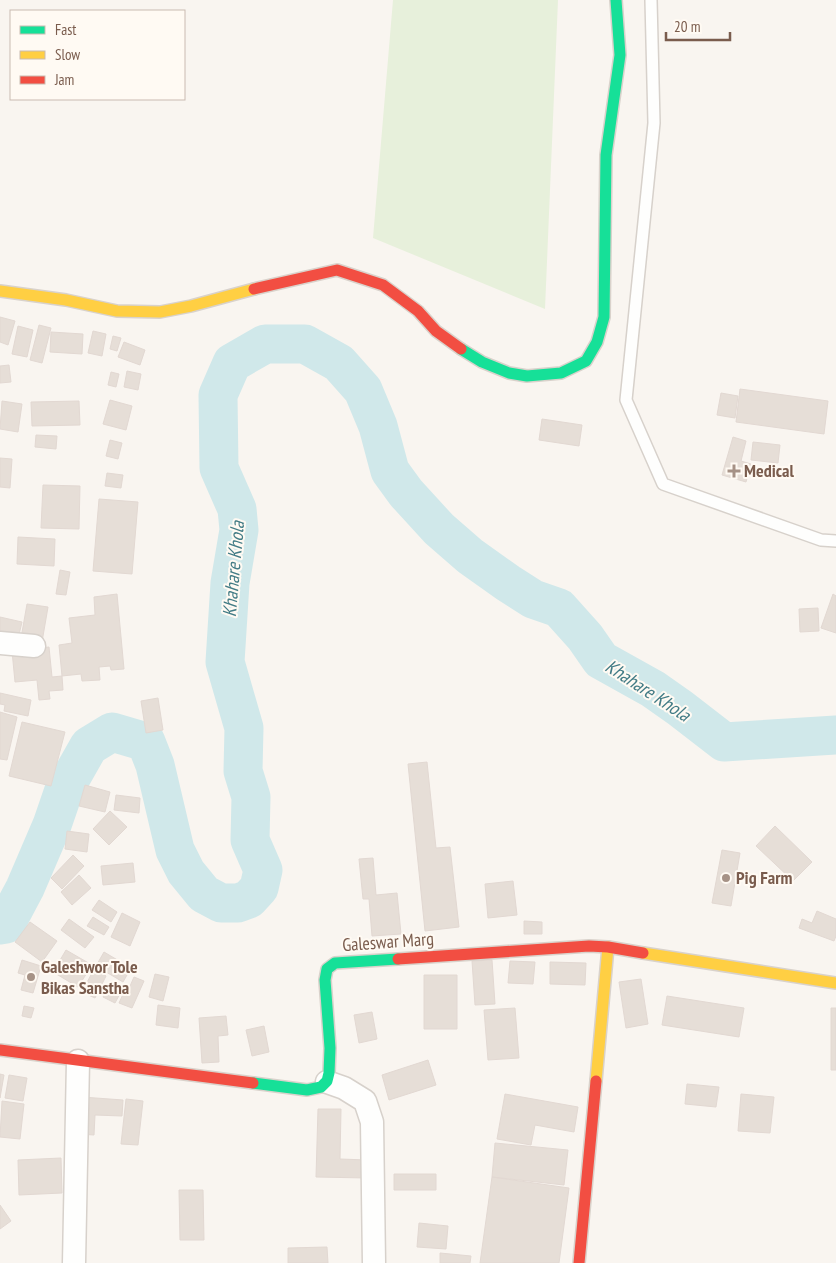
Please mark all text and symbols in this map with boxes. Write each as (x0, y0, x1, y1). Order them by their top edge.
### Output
legend (10, 10, 185, 100)
scale bar (666, 10, 730, 42)
text: 20 m (674, 17, 700, 36)
text: Fast (55, 20, 76, 39)
text: Slow (55, 45, 80, 64)
text: Jam (54, 70, 74, 89)
place label: Medical (744, 459, 794, 482)
marker: Medical (728, 465, 740, 477)
water label: Khahare Khola (217, 519, 249, 618)
water label: Khahare Khola (601, 654, 696, 727)
place label: Pig Farm (736, 866, 793, 889)
marker: Pig Farm (720, 872, 732, 884)
street label: Galeswar Marg (341, 927, 435, 956)
place label: Galeshwor Tole Bikas Sanstha (41, 955, 138, 999)
marker: Galeshwor Tole Bikas Sanstha (25, 971, 37, 983)

